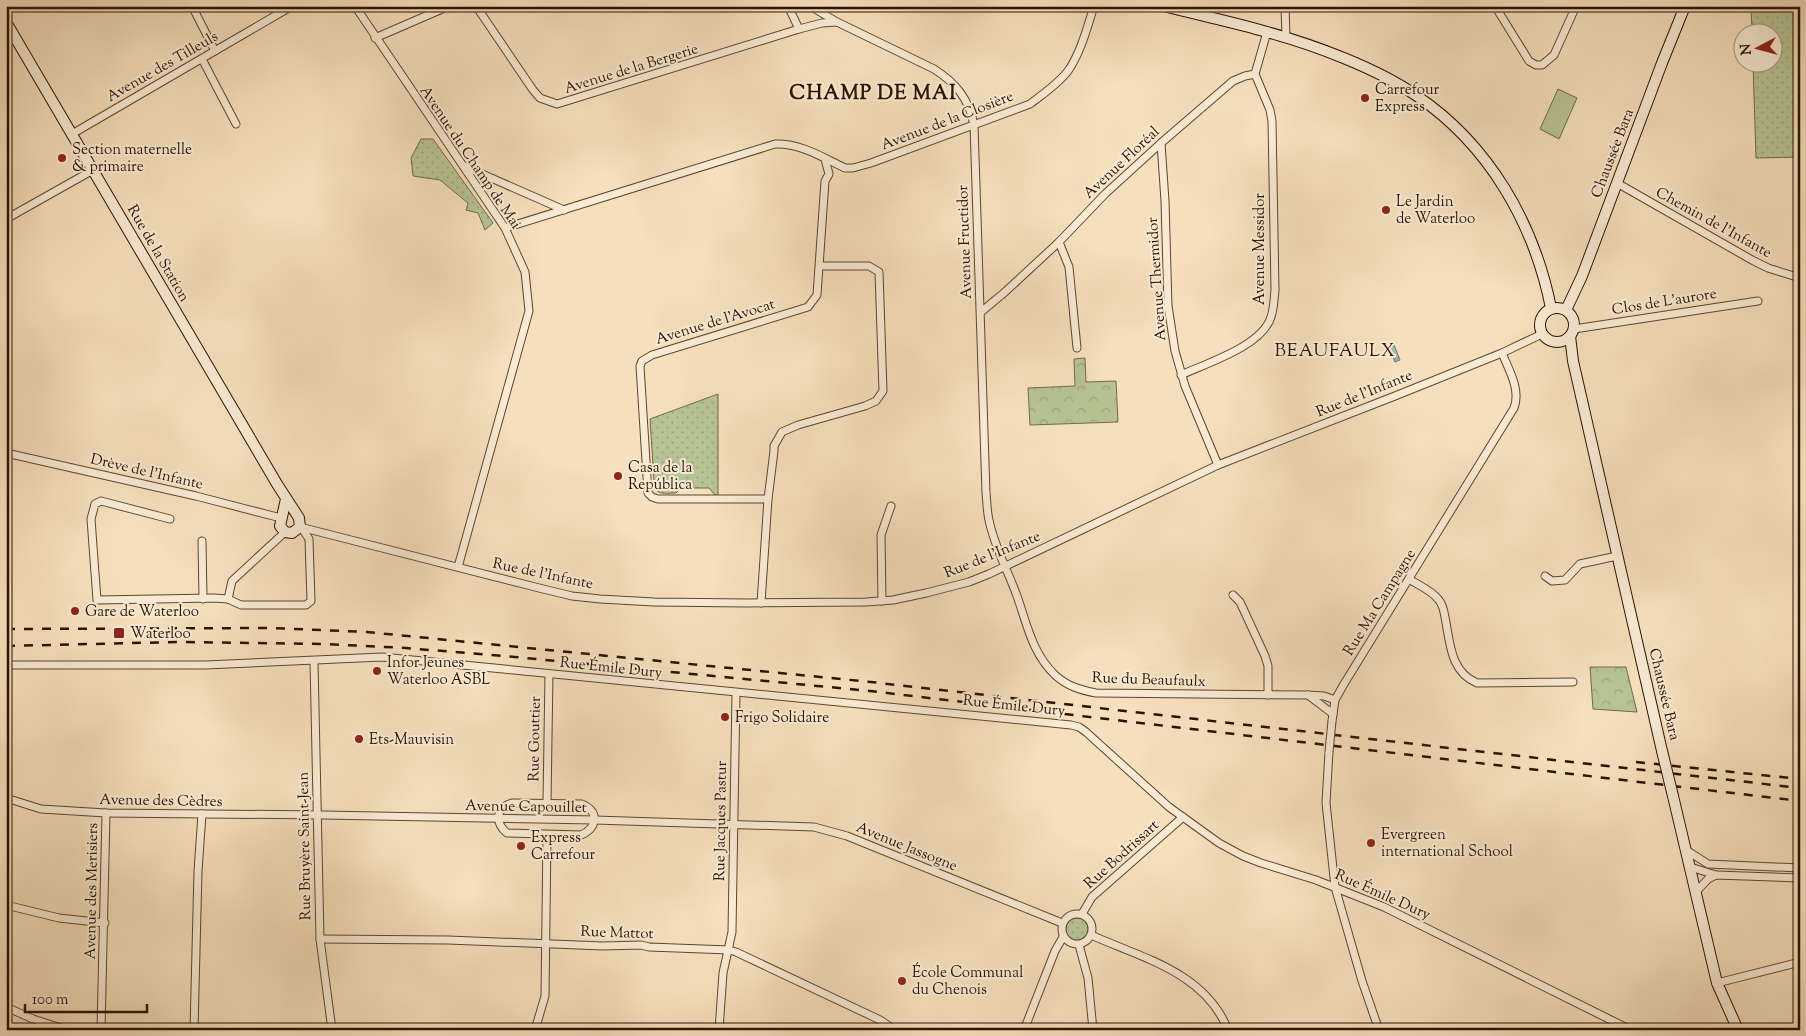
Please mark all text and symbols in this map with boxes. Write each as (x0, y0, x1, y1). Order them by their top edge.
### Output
north arrow (1734, 22, 1784, 72)
street label: Avenue des Tilleuls (103, 27, 223, 108)
street label: Avenue de la Bergerie (562, 39, 701, 100)
text: N (1737, 43, 1758, 56)
district label: CHAMP DE MAI (789, 80, 957, 109)
place label: Carrefour Express (1375, 80, 1440, 118)
street label: Avenue du Champ de Mai (414, 82, 526, 234)
street label: Avenue de la Closière (878, 86, 1017, 156)
marker: Carrefour Express (1359, 92, 1371, 104)
street label: Chaussée Bara (1587, 106, 1640, 201)
street label: Avenue Floréal (1079, 122, 1165, 204)
place label: Section maternelle & primaire (72, 140, 192, 178)
marker: Section maternelle & primaire (56, 152, 68, 164)
street label: Chemin de l'Infante (1651, 183, 1775, 264)
street label: Avenue Fructidor (953, 184, 978, 299)
place label: Le Jardin de Waterloo (1396, 192, 1475, 230)
street label: Avenue Messidor (1250, 193, 1271, 305)
street label: Rue de la Station (121, 201, 194, 306)
marker: Le Jardin de Waterloo (1380, 204, 1392, 216)
street label: Avenue Thermidor (1143, 216, 1172, 341)
street label: Clos de L'aurore (1610, 284, 1718, 321)
street label: Avenue de l'Avocat (653, 294, 778, 351)
district label: BEAUFAULX (1275, 339, 1395, 365)
street label: Rue de l'Infante (1313, 365, 1416, 423)
street label: Drève de l'Infante (88, 449, 205, 496)
place label: Casa de la República (628, 458, 692, 496)
marker: Casa de la República (612, 470, 624, 482)
street label: Rue de l'Infante (941, 526, 1044, 584)
street label: Rue Ma Campagne (1339, 545, 1422, 660)
street label: Rue de l'Infante (490, 554, 595, 595)
place label: Gare de Waterloo (85, 602, 199, 623)
marker: Gare de Waterloo (69, 605, 81, 617)
place label: Waterloo (130, 624, 191, 645)
marker: Waterloo (112, 626, 126, 640)
street label: Chaussée Bara (1643, 646, 1684, 743)
street label: Rue Émile Dury (559, 652, 664, 684)
place label: Infor Jeunes Waterloo ASBL (387, 653, 490, 691)
marker: Infor Jeunes Waterloo ASBL (371, 665, 383, 677)
street label: Rue du Beaufaulx (1092, 668, 1206, 693)
street label: Rue Émile Dury (962, 690, 1067, 722)
street label: Rue Gouttier (524, 696, 547, 782)
place label: Frigo Solidaire (735, 708, 829, 729)
marker: Frigo Solidaire (719, 711, 731, 723)
place label: Ets-Mauvisin (369, 730, 454, 751)
marker: Ets-Mauvisin (353, 733, 365, 745)
street label: Rue Jacques Pastur (710, 760, 733, 881)
street label: Rue Bruyère Saint-Jean (294, 771, 317, 920)
street label: Avenue des Cèdres (99, 790, 223, 813)
street label: Avenue Capouillet (465, 796, 587, 819)
street label: Rue Bodrissart (1080, 816, 1164, 894)
street label: Avenue Jassogne (853, 817, 960, 877)
street label: Avenue des Merisiers (81, 822, 104, 960)
place label: Evergreen international School (1381, 825, 1513, 863)
place label: Express Carrefour (531, 828, 596, 866)
marker: Evergreen international School (1365, 837, 1377, 849)
marker: Express Carrefour (515, 840, 527, 852)
street label: Rue Émile Dury (1331, 864, 1434, 926)
street label: Rue Mattot (580, 922, 654, 945)
place label: École Communal du Chenois (912, 962, 1023, 1001)
marker: École Communal du Chenois (896, 975, 908, 987)
scale bar (25, 981, 148, 1013)
text: 100 m (32, 990, 69, 1011)

